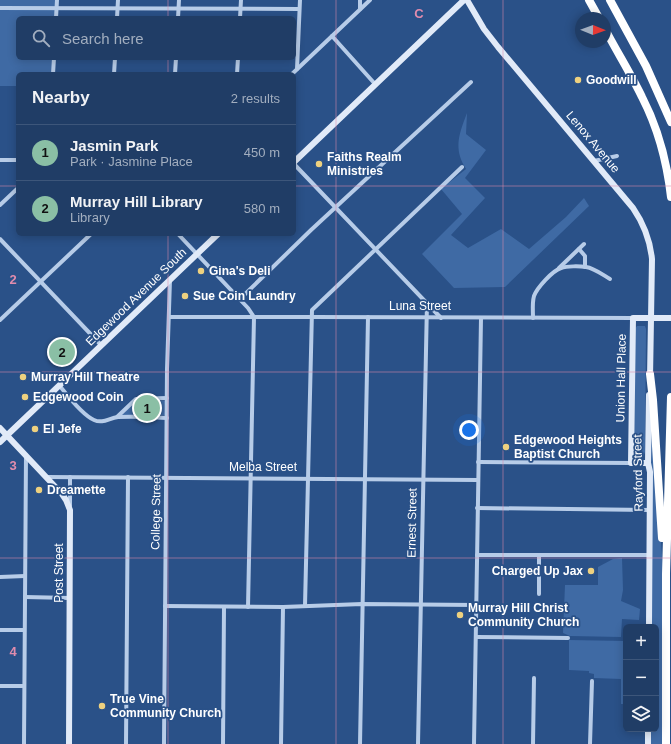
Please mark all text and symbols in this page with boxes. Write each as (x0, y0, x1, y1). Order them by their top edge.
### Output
text: C (414, 6, 424, 21)
north arrow (575, 12, 611, 48)
search box (16, 16, 296, 60)
icon: search (30, 27, 52, 49)
text: Search here (62, 30, 144, 47)
place label: Goodwill (586, 73, 637, 87)
marker: Goodwill (573, 75, 583, 85)
text: Nearby (32, 88, 90, 107)
text: 2 results (231, 91, 280, 106)
street label: Lenox Avenue (563, 108, 623, 176)
text: Jasmin Park (70, 137, 158, 154)
text: 1 (41, 145, 49, 160)
text: 450 m (244, 145, 280, 160)
place label: Faiths Realm Ministries (327, 150, 402, 178)
text: Park · Jasmine Place (70, 154, 193, 169)
marker: Faiths Realm Ministries (314, 159, 324, 169)
text: Murray Hill Library (70, 193, 203, 210)
text: 2 (41, 201, 49, 216)
text: 580 m (244, 201, 280, 216)
text: Library (70, 210, 110, 225)
street label: Edgewood Avenue South (83, 245, 189, 349)
place label: Gina's Deli (209, 264, 271, 278)
marker: Gina's Deli (196, 266, 206, 276)
text: 2 (9, 272, 17, 287)
place label: Sue Coin Laundry (193, 289, 296, 303)
marker: Sue Coin Laundry (180, 291, 190, 301)
street label: Luna Street (389, 299, 452, 313)
street label: Union Hall Place (613, 333, 629, 422)
pin: 2 (49, 337, 75, 367)
place label: Murray Hill Theatre (31, 370, 140, 384)
marker: Murray Hill Theatre (18, 372, 28, 382)
place label: Edgewood Coin (33, 390, 124, 404)
marker: Edgewood Coin (20, 392, 30, 402)
pin: 1 (134, 393, 160, 423)
your location (459, 420, 479, 440)
place label: El Jefe (43, 422, 82, 436)
marker: El Jefe (30, 424, 40, 434)
place label: Edgewood Heights Baptist Church (514, 433, 622, 461)
street label: Rayford Street (630, 434, 646, 512)
marker: Edgewood Heights Baptist Church (501, 442, 511, 452)
text: 3 (9, 458, 17, 473)
street label: Melba Street (229, 460, 298, 474)
street label: College Street (148, 473, 164, 550)
place label: Dreamette (47, 483, 106, 497)
marker: Dreamette (34, 485, 44, 495)
street label: Ernest Street (404, 487, 420, 558)
street label: Post Street (52, 543, 66, 603)
place label: Charged Up Jax (492, 564, 583, 578)
marker: Charged Up Jax (586, 566, 596, 576)
place label: Murray Hill Christ Community Church (468, 601, 579, 629)
marker: Murray Hill Christ Community Church (455, 610, 465, 620)
map controls (623, 624, 659, 732)
button: + (623, 624, 659, 660)
text: 4 (9, 644, 17, 659)
button: − (623, 660, 659, 696)
place label: True Vine Community Church (110, 692, 221, 720)
button: layers (623, 696, 659, 732)
marker: True Vine Community Church (97, 701, 107, 711)

